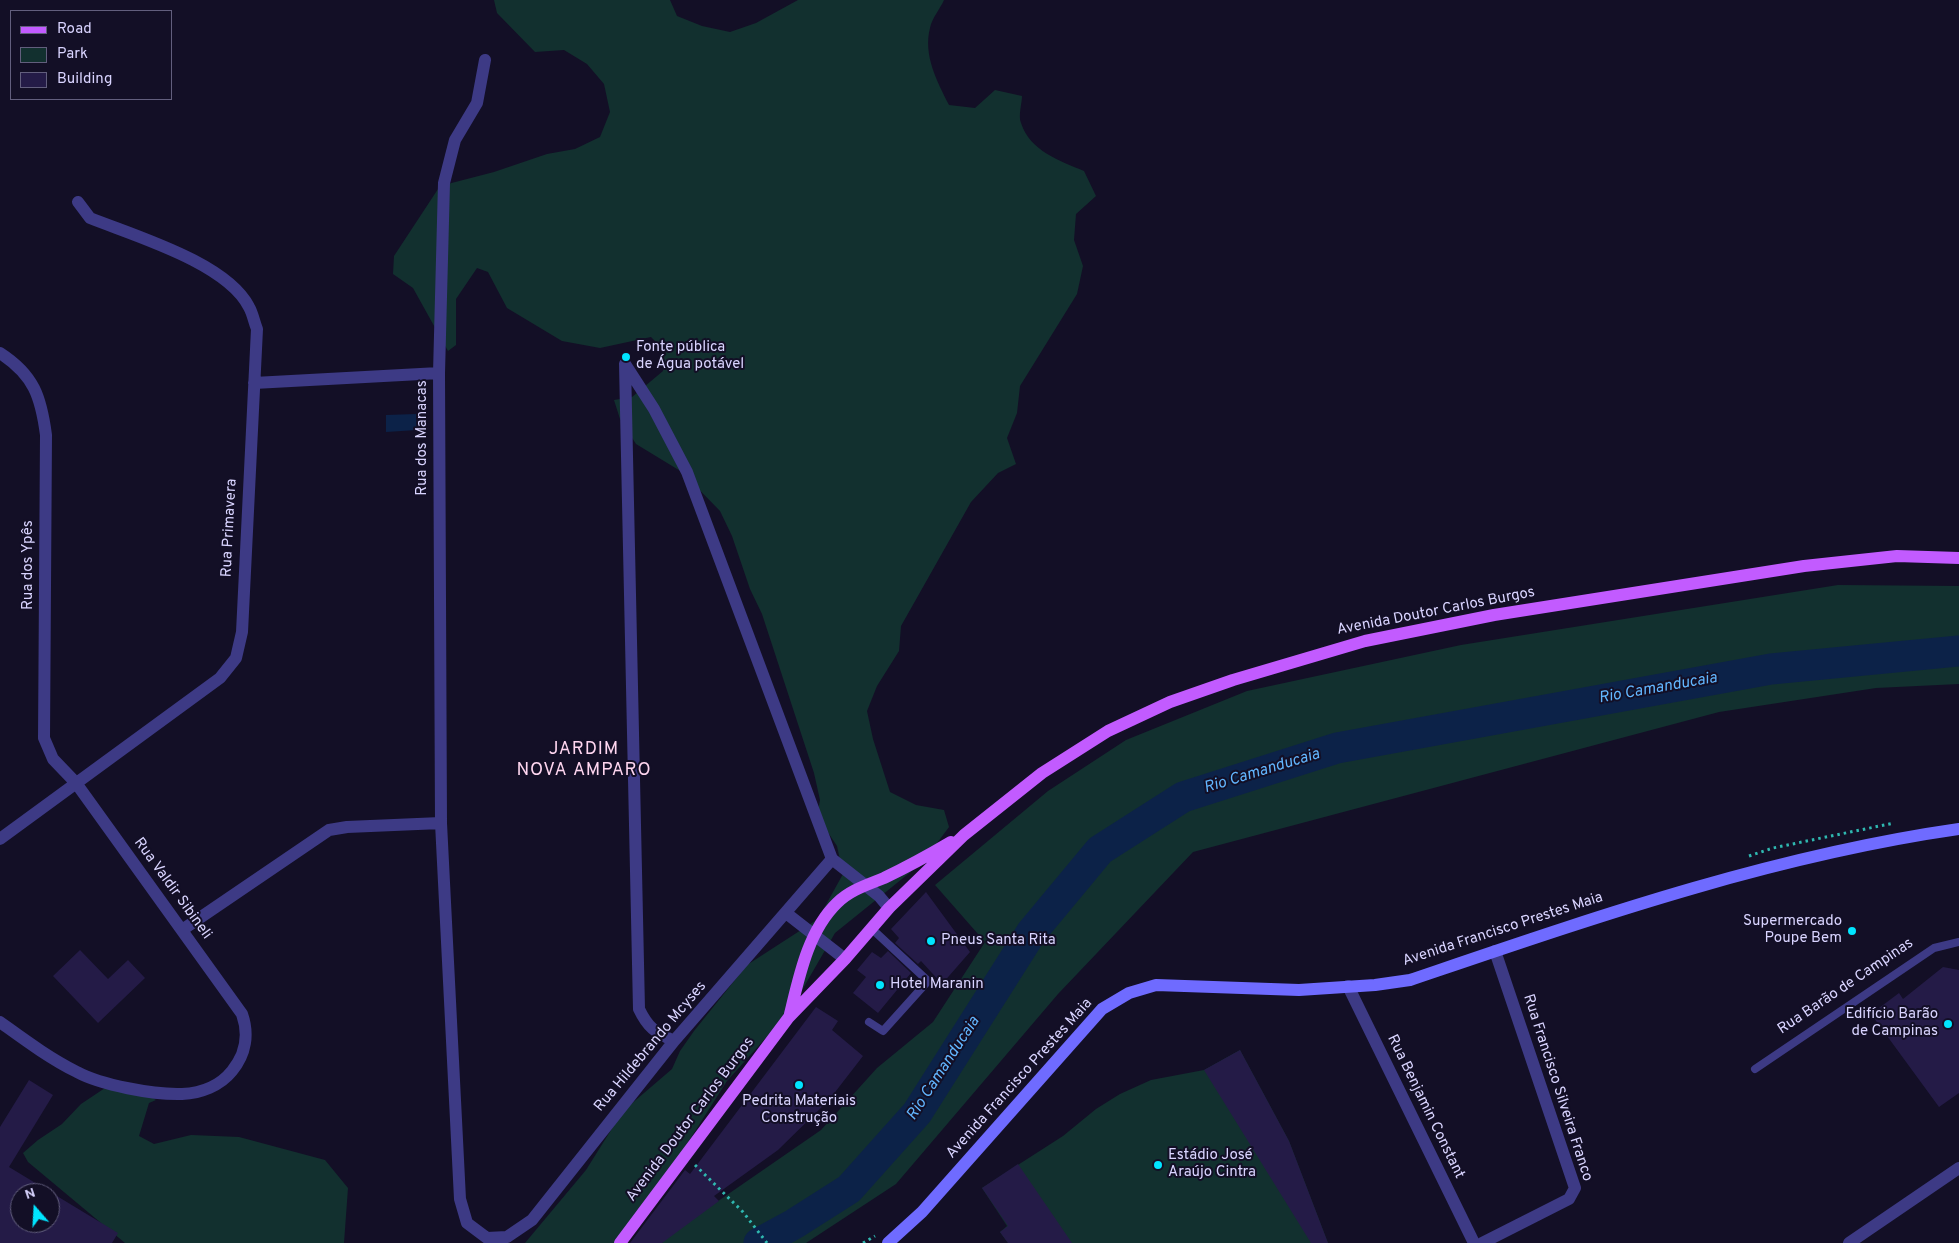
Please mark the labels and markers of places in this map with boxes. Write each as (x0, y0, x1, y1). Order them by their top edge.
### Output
place label: Fonte pública de Água potável (636, 339, 744, 374)
marker: Fonte pública de Água potável (620, 351, 632, 363)
place label: Supermercado Poupe Bem (1743, 913, 1842, 948)
marker: Supermercado Poupe Bem (1846, 925, 1858, 937)
place label: Pneus Santa Rita (941, 932, 1056, 950)
marker: Pneus Santa Rita (925, 935, 937, 947)
place label: Hotel Maranin (890, 976, 984, 994)
marker: Hotel Maranin (874, 979, 886, 991)
place label: Edifício Barão de Campinas (1845, 1006, 1938, 1041)
marker: Edifício Barão de Campinas (1942, 1018, 1954, 1030)
marker: Pedrita Materiais Construção (793, 1079, 805, 1091)
place label: Pedrita Materiais Construção (742, 1093, 856, 1128)
place label: Estádio José Araújo Cintra (1168, 1147, 1256, 1182)
marker: Estádio José Araújo Cintra (1152, 1159, 1164, 1171)

